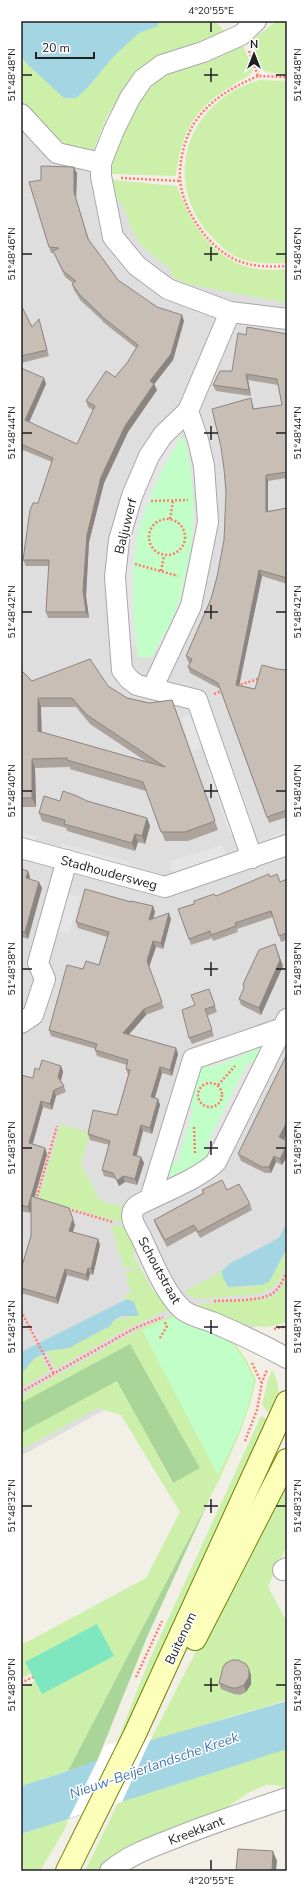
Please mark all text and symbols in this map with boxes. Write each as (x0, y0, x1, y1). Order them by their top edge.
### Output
text: 4°20'55"E (188, 4, 234, 18)
scale bar (36, 34, 94, 60)
north arrow (234, 34, 274, 74)
text: N (250, 37, 258, 52)
text: 20 m (42, 40, 70, 56)
text: 51°48'48"N (5, 48, 19, 102)
text: 51°48'48"N (291, 48, 305, 102)
text: 51°48'46"N (5, 227, 19, 281)
text: 51°48'46"N (291, 227, 305, 281)
text: 51°48'44"N (5, 406, 19, 460)
text: 51°48'44"N (291, 406, 305, 460)
street label: Baljuwerf (110, 496, 142, 556)
text: 51°48'42"N (5, 585, 19, 639)
text: 51°48'42"N (291, 585, 305, 639)
text: 51°48'40"N (5, 764, 19, 818)
text: 51°48'40"N (291, 764, 305, 818)
street label: Stadhoudersweg (58, 851, 159, 895)
text: 51°48'38"N (5, 942, 19, 996)
text: 51°48'38"N (291, 942, 305, 996)
text: 51°48'36"N (5, 1121, 19, 1175)
text: 51°48'36"N (291, 1121, 305, 1175)
street label: Schoutstraat (133, 1234, 185, 1308)
text: 51°48'34"N (5, 1300, 19, 1354)
text: 51°48'34"N (291, 1300, 305, 1354)
text: 51°48'32"N (5, 1479, 19, 1533)
text: 51°48'32"N (291, 1479, 305, 1533)
street label: Buitenom (161, 1609, 201, 1668)
text: 51°48'30"N (5, 1658, 19, 1712)
text: 51°48'30"N (291, 1658, 305, 1712)
water label: Nieuw-Beijerlandsche Kreek (67, 1727, 242, 1803)
street label: Kreekkant (166, 1812, 227, 1850)
text: 4°20'55"E (188, 1874, 234, 1888)

